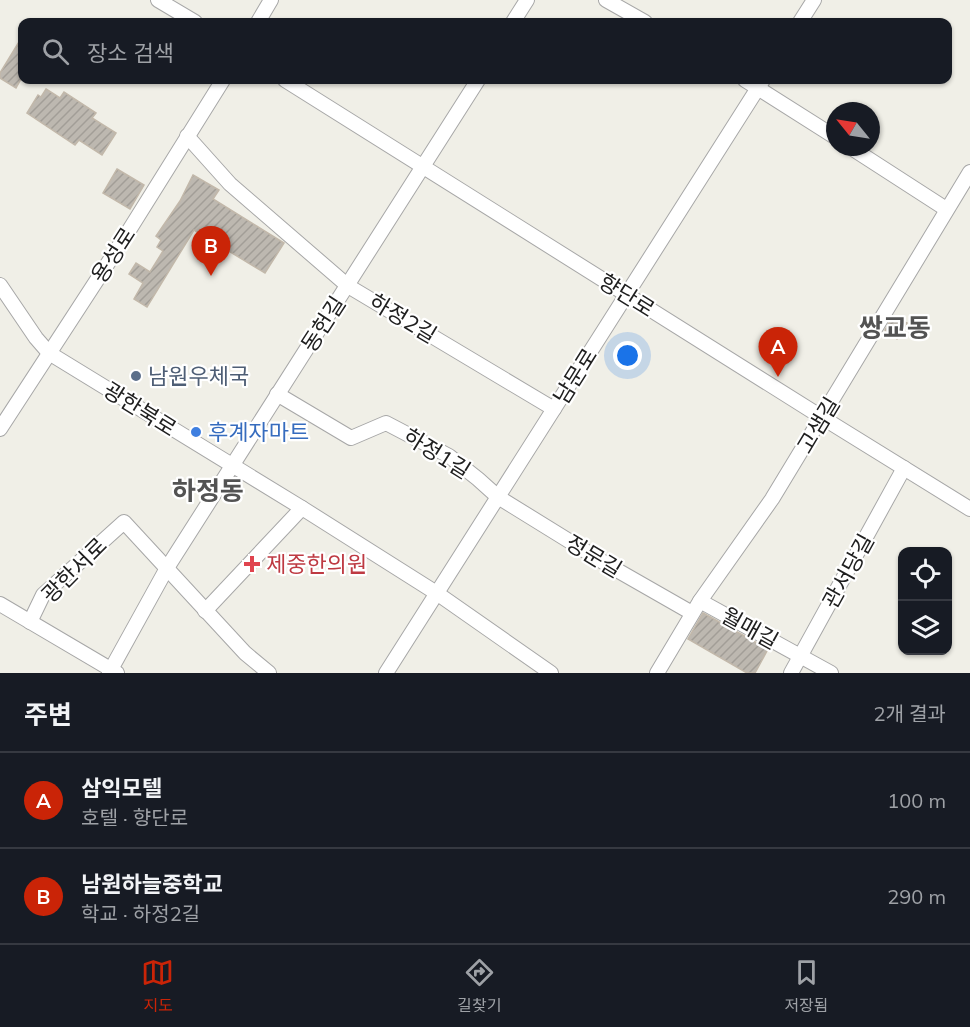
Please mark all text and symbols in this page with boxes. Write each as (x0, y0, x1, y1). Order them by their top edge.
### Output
search box (18, 18, 952, 84)
icon: search (39, 35, 72, 68)
text: 장소 검색 (87, 39, 174, 67)
north arrow (826, 102, 880, 156)
street label: 용성로 (85, 222, 141, 288)
pin: B (192, 226, 230, 276)
street label: 향단로 (594, 267, 660, 323)
street label: 하정2길 (364, 287, 442, 349)
street label: 동헌길 (295, 291, 351, 357)
district label: 쌍교동 (859, 311, 931, 344)
pin: A (758, 328, 798, 377)
your location (613, 341, 642, 370)
street label: 남문로 (547, 343, 603, 409)
place label: 남원우체국 (148, 362, 249, 390)
marker: 남원우체국 (129, 369, 143, 383)
street label: 광한북로 (98, 376, 182, 442)
street label: 고샘길 (790, 392, 846, 458)
place label: 후계자마트 (208, 418, 309, 446)
street label: 하정1길 (398, 422, 476, 484)
marker: 후계자마트 (189, 425, 203, 439)
district label: 하정동 (172, 474, 244, 507)
street label: 정문길 (561, 528, 627, 584)
street label: 관서당길 (816, 529, 880, 613)
street label: 광한서로 (35, 531, 113, 609)
map controls (898, 547, 952, 655)
button: locate (898, 547, 952, 601)
place label: 제중한의원 (266, 550, 367, 578)
marker: 제중한의원 (243, 555, 261, 573)
street label: 월매길 (717, 601, 783, 655)
button: layers (898, 601, 952, 655)
text: 주변 (24, 698, 72, 731)
text: 2개 결과 (874, 701, 946, 726)
text: 삼익모텔 (81, 774, 162, 802)
text: A (36, 788, 51, 813)
text: 100 m (887, 788, 946, 813)
text: 호텔 · 향단로 (81, 805, 188, 830)
text: 남원하늘중학교 (81, 870, 223, 898)
text: B (37, 884, 50, 909)
text: 290 m (887, 884, 946, 909)
text: 학교 · 하정2길 (81, 901, 200, 926)
tab: 지도 (141, 956, 174, 1016)
tab: 길찾기 (457, 956, 501, 1016)
tab: 저장됨 (784, 956, 829, 1016)

